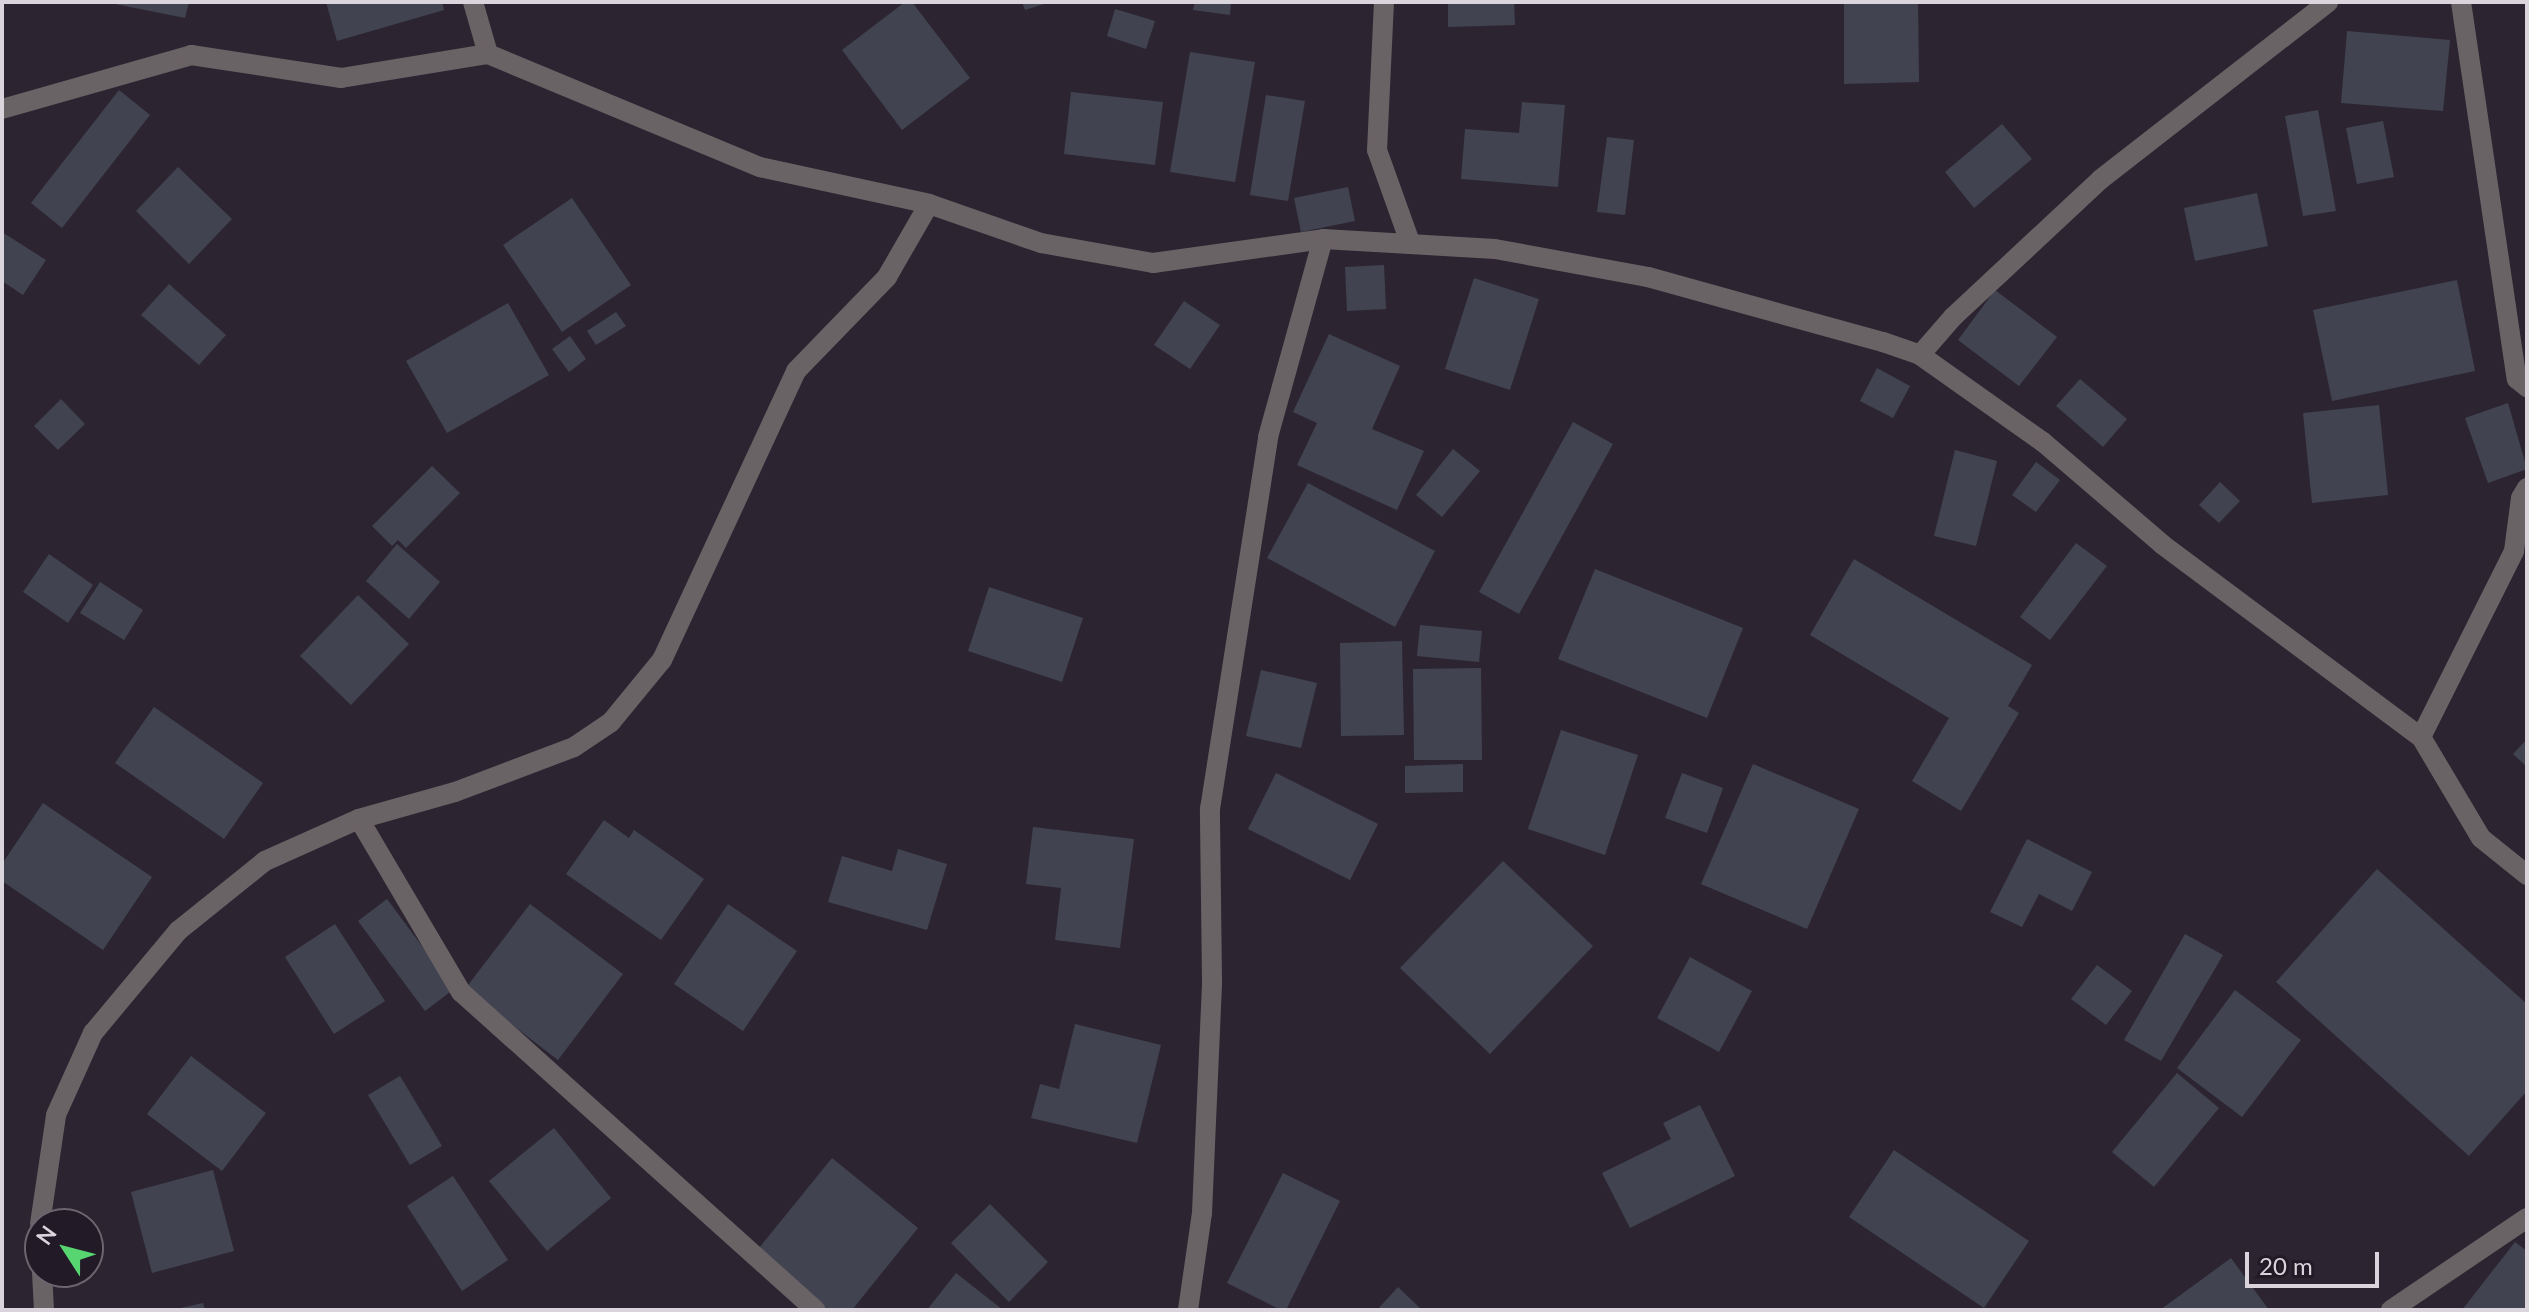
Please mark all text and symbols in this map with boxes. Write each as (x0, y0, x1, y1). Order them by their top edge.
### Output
north arrow (24, 1208, 104, 1288)
text: N (30, 1220, 62, 1250)
scale bar (2249, 1236, 2383, 1286)
text: 20 m (2259, 1251, 2313, 1280)

